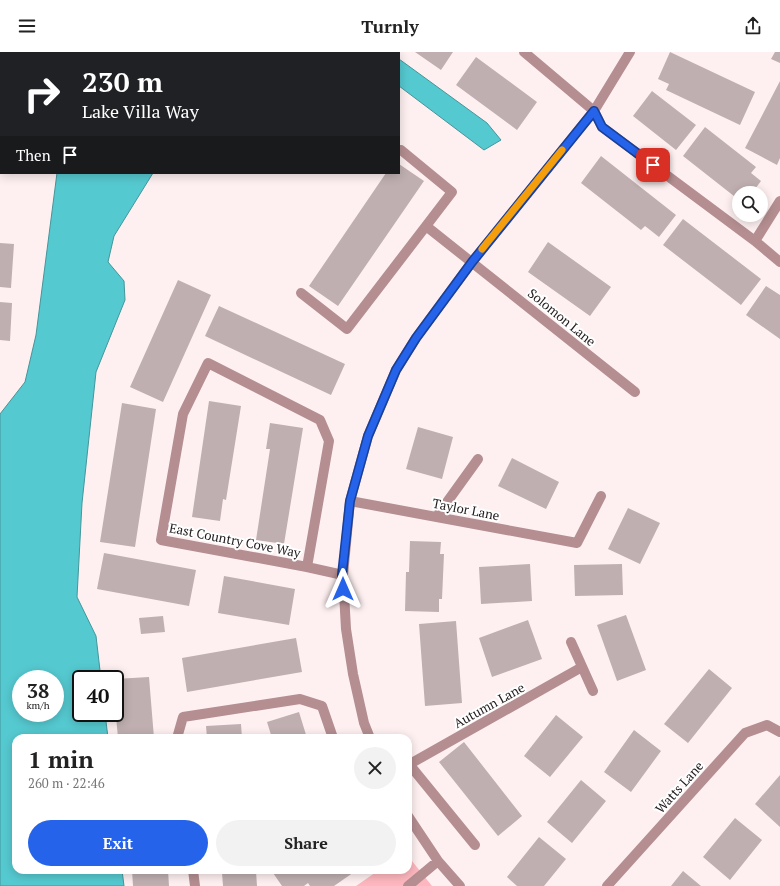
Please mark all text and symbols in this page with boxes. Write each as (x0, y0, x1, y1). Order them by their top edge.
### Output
text: Turnly (361, 14, 419, 38)
icon: menu (16, 15, 38, 37)
icon: share (742, 15, 764, 37)
text: 230 m (82, 63, 163, 100)
icon: right (16, 68, 68, 120)
text: Lake Villa Way (82, 99, 199, 123)
icon: arrive (59, 144, 81, 166)
text: Then (16, 145, 51, 165)
pin (636, 148, 670, 182)
icon: arrive (642, 154, 664, 176)
map controls (732, 186, 768, 222)
button: search (732, 186, 768, 222)
street label: Solomon Lane (524, 284, 600, 350)
street label: Taylor Lane (431, 494, 501, 524)
street label: East Country Cove Way (168, 518, 303, 562)
position arrow (322, 568, 364, 610)
speed limit sign: 40 (72, 670, 124, 722)
text: 38 (27, 677, 49, 704)
street label: Autumn Lane (450, 678, 528, 732)
text: km/h (26, 699, 50, 712)
text: 1 min (28, 743, 94, 775)
button: close (354, 747, 396, 789)
street label: Watts Lane (651, 757, 707, 817)
text: 260 m · 22:46 (28, 774, 105, 792)
button: Exit (28, 820, 208, 866)
button: Share (216, 820, 396, 866)

